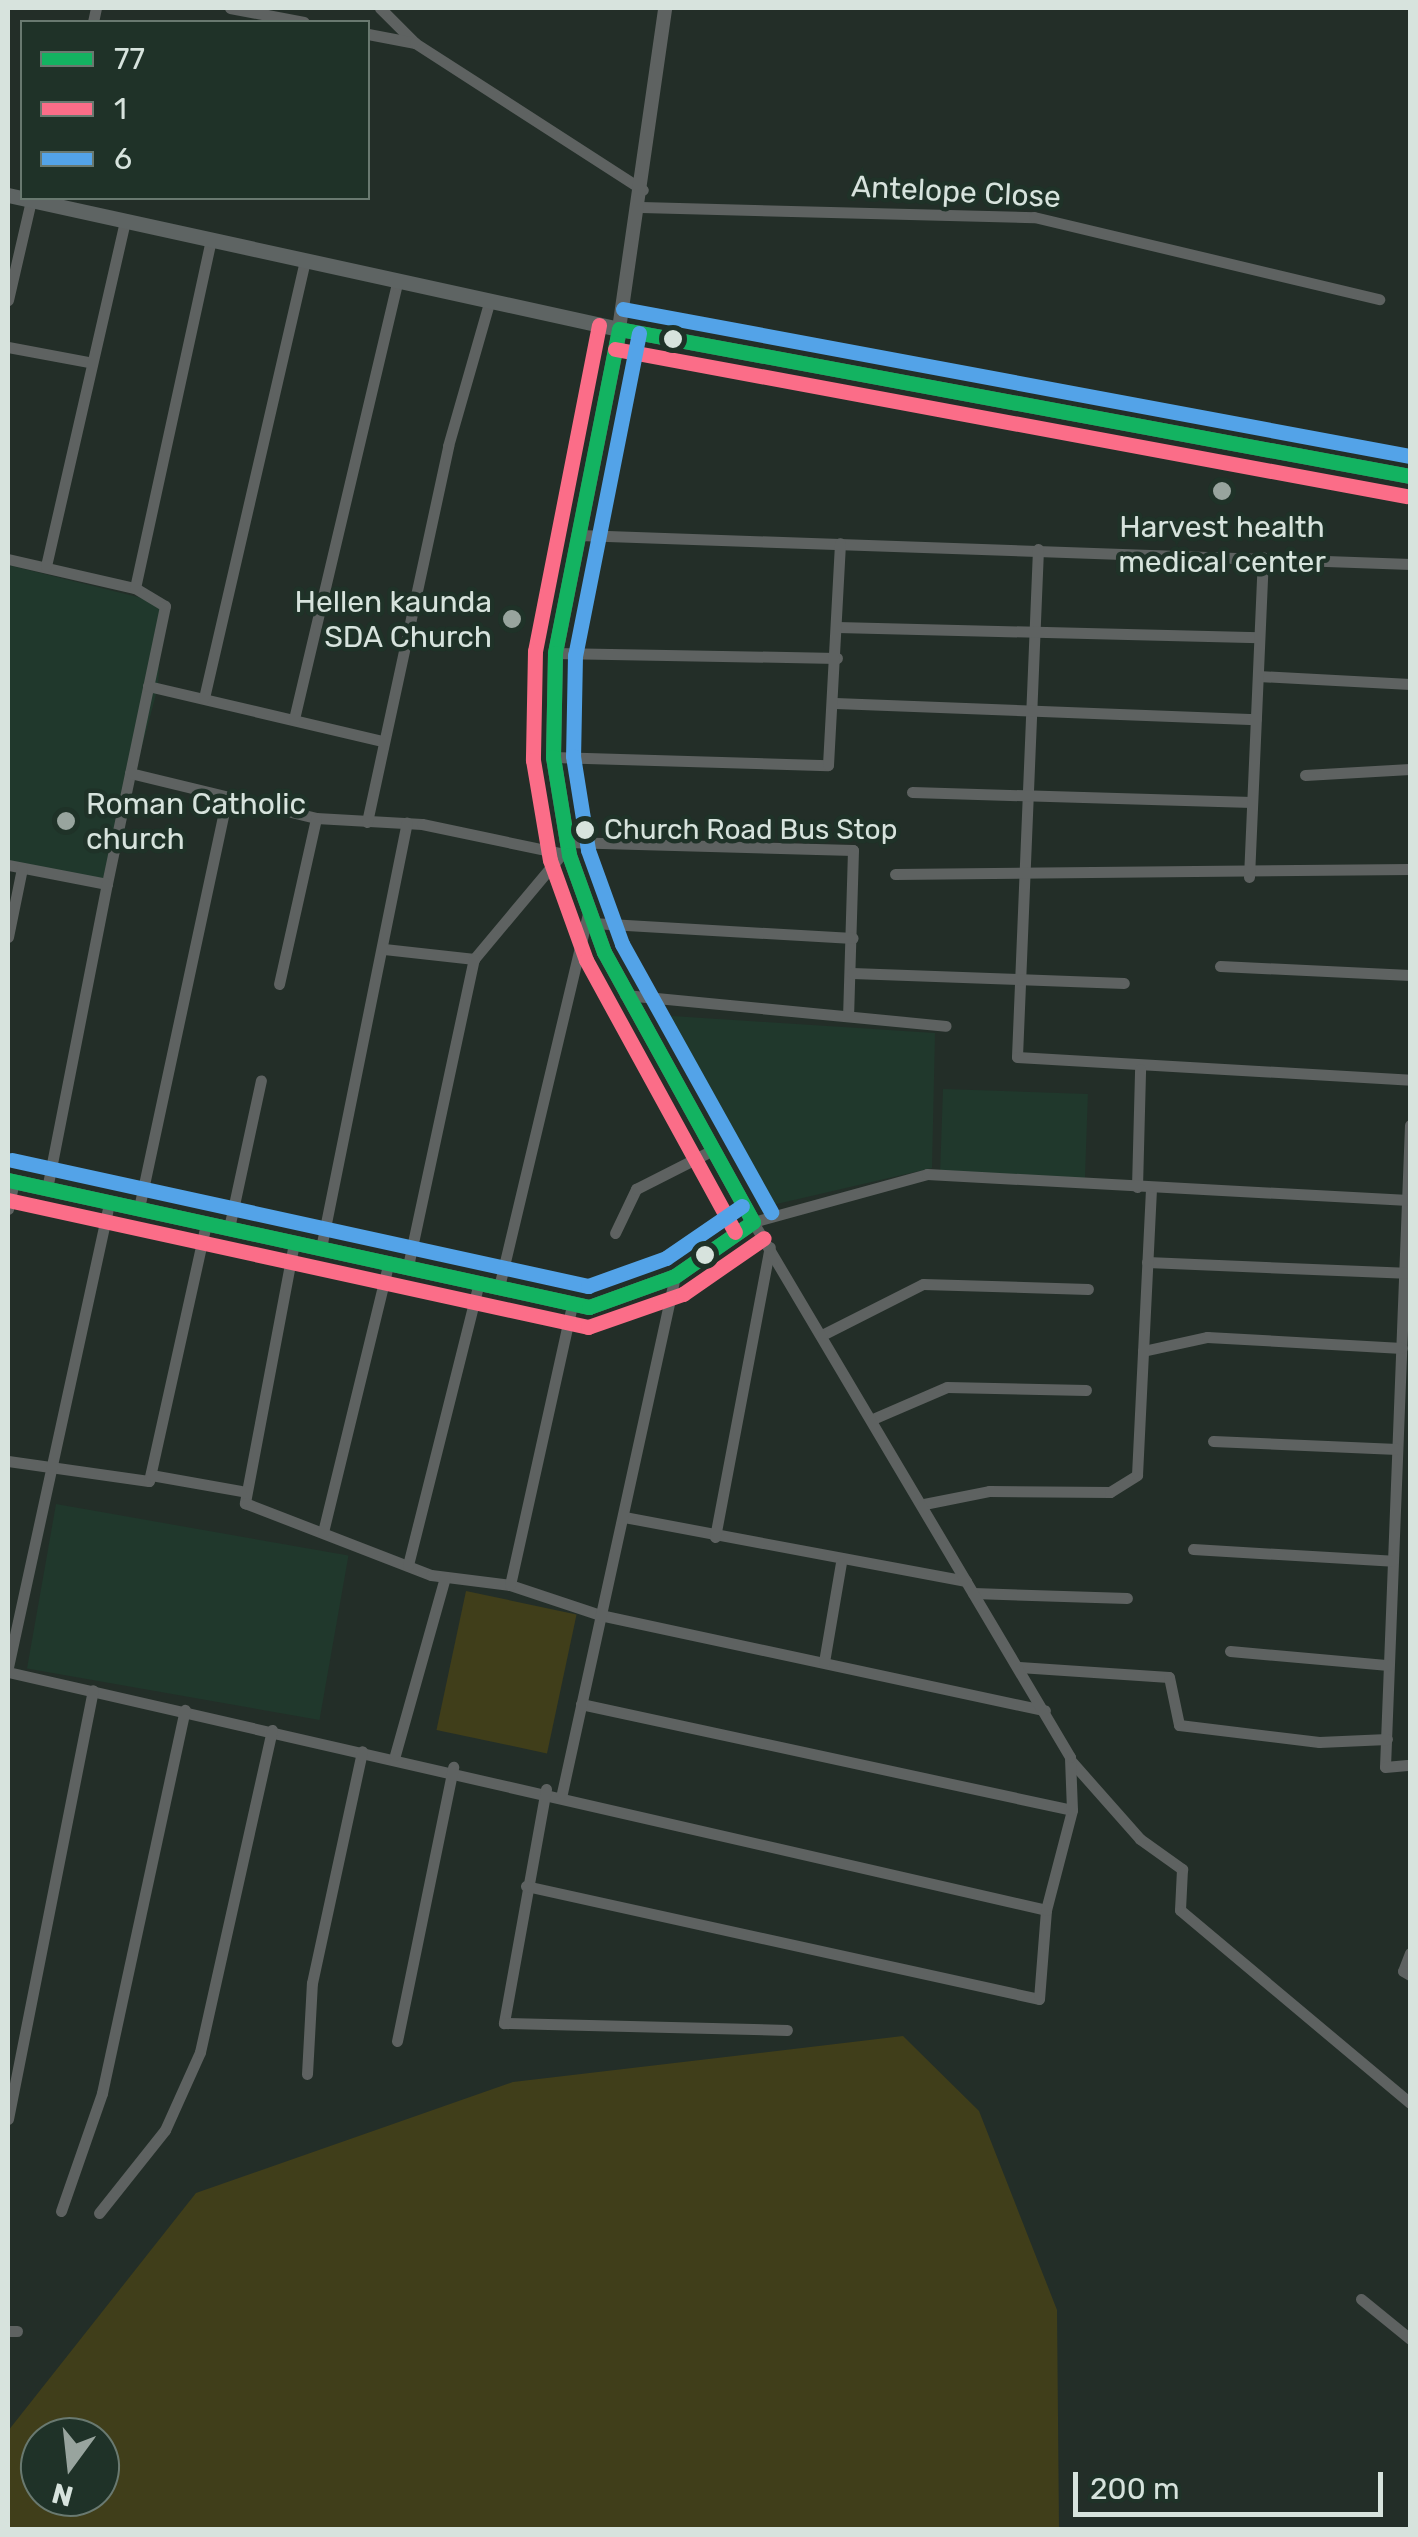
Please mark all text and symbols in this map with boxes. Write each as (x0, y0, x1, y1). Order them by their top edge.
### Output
legend (20, 20, 370, 200)
text: 77 (114, 41, 145, 77)
text: 1 (114, 91, 127, 127)
text: 6 (114, 141, 132, 177)
street label: Antelope Close (850, 169, 1062, 215)
unlabelled marker (663, 329, 683, 349)
marker: Harvest health medical center (1209, 478, 1235, 504)
place label: Harvest health medical center (1118, 509, 1326, 580)
place label: Hellen kaunda SDA Church (294, 584, 492, 654)
marker: Hellen kaunda SDA Church (501, 608, 523, 630)
place label: Roman Catholic church (86, 786, 306, 856)
marker: Roman Catholic church (55, 810, 77, 832)
place label: Church Road Bus Stop (604, 813, 897, 847)
marker: Church Road Bus Stop (575, 820, 595, 840)
unlabelled marker (695, 1245, 715, 1265)
north arrow (20, 2417, 120, 2517)
scale bar (1078, 2452, 1388, 2514)
text: 200 m (1090, 2471, 1180, 2507)
text: N (49, 2476, 77, 2513)

